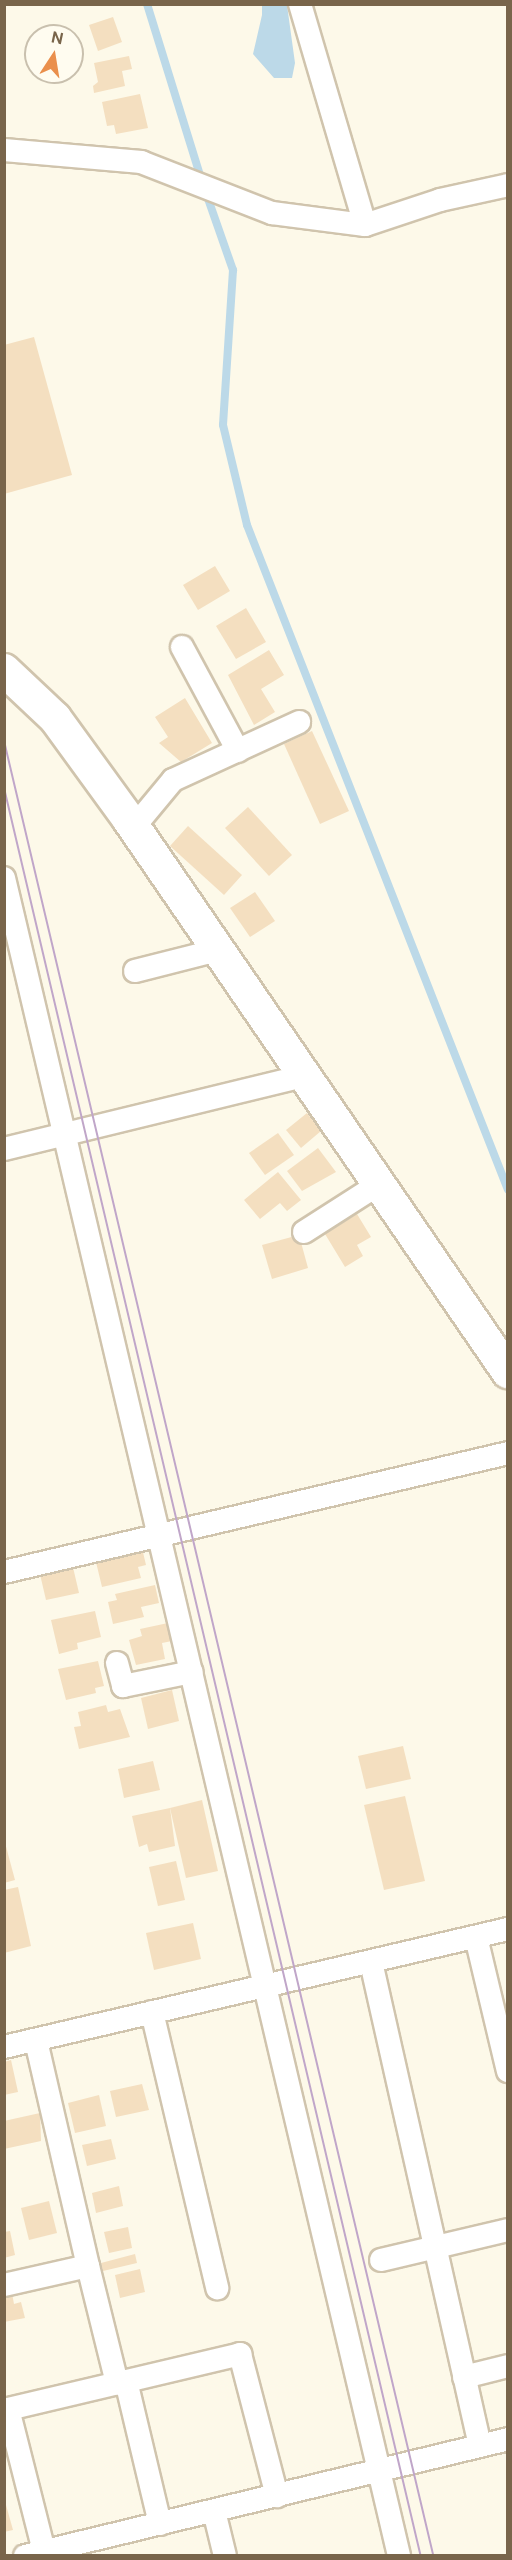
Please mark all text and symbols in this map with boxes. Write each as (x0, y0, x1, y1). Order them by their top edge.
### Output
north arrow (24, 24, 84, 84)
text: N (50, 26, 65, 49)

